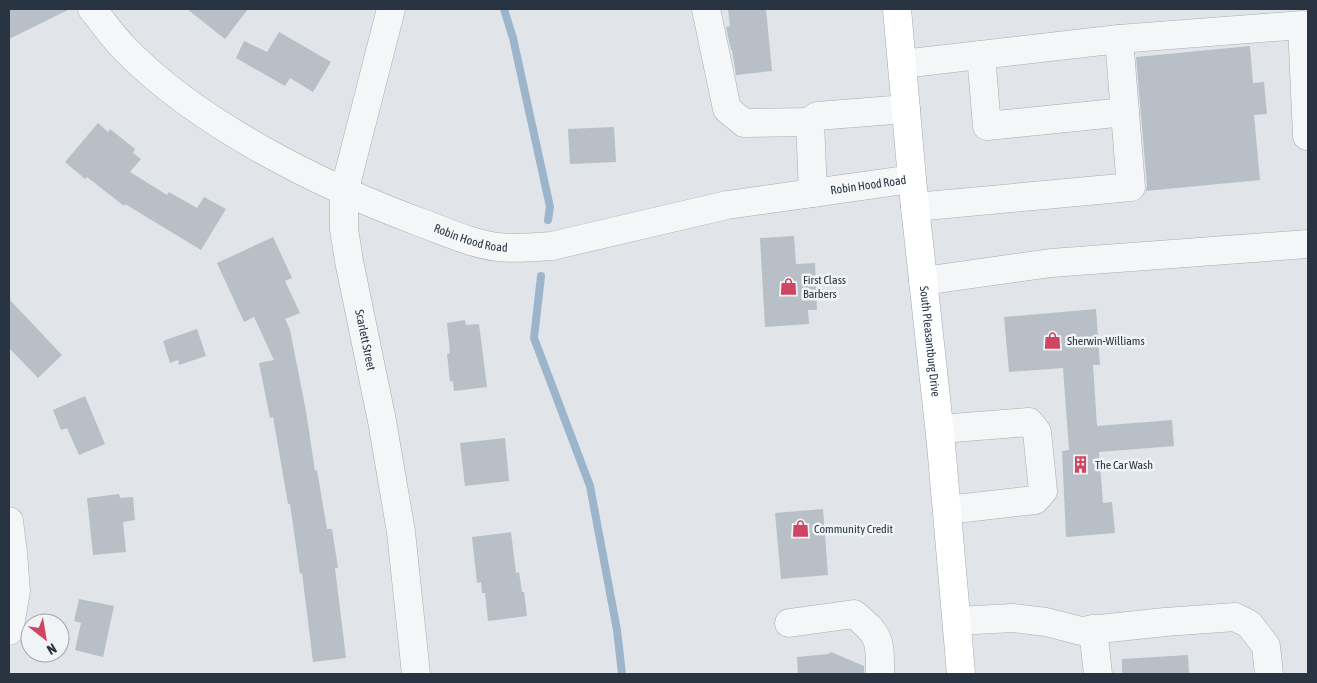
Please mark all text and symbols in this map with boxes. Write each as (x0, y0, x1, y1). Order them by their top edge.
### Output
street label: Robin Hood Road (830, 173, 907, 197)
street label: Robin Hood Road (432, 221, 508, 255)
place label: First Class Barbers (803, 273, 846, 301)
shop icon: First Class Barbers (779, 277, 799, 297)
street label: South Pleasantburg Drive (917, 285, 943, 398)
street label: Scarlett Street (352, 308, 379, 372)
shop icon: Sherwin-Williams (1043, 331, 1063, 351)
place label: Sherwin-Williams (1067, 334, 1145, 348)
building icon: The Car Wash (1071, 455, 1091, 475)
place label: The Car Wash (1095, 458, 1153, 472)
shop icon: Community Credit (790, 519, 810, 539)
place label: Community Credit (814, 522, 894, 536)
north arrow (20, 613, 70, 663)
text: N (44, 640, 59, 658)

